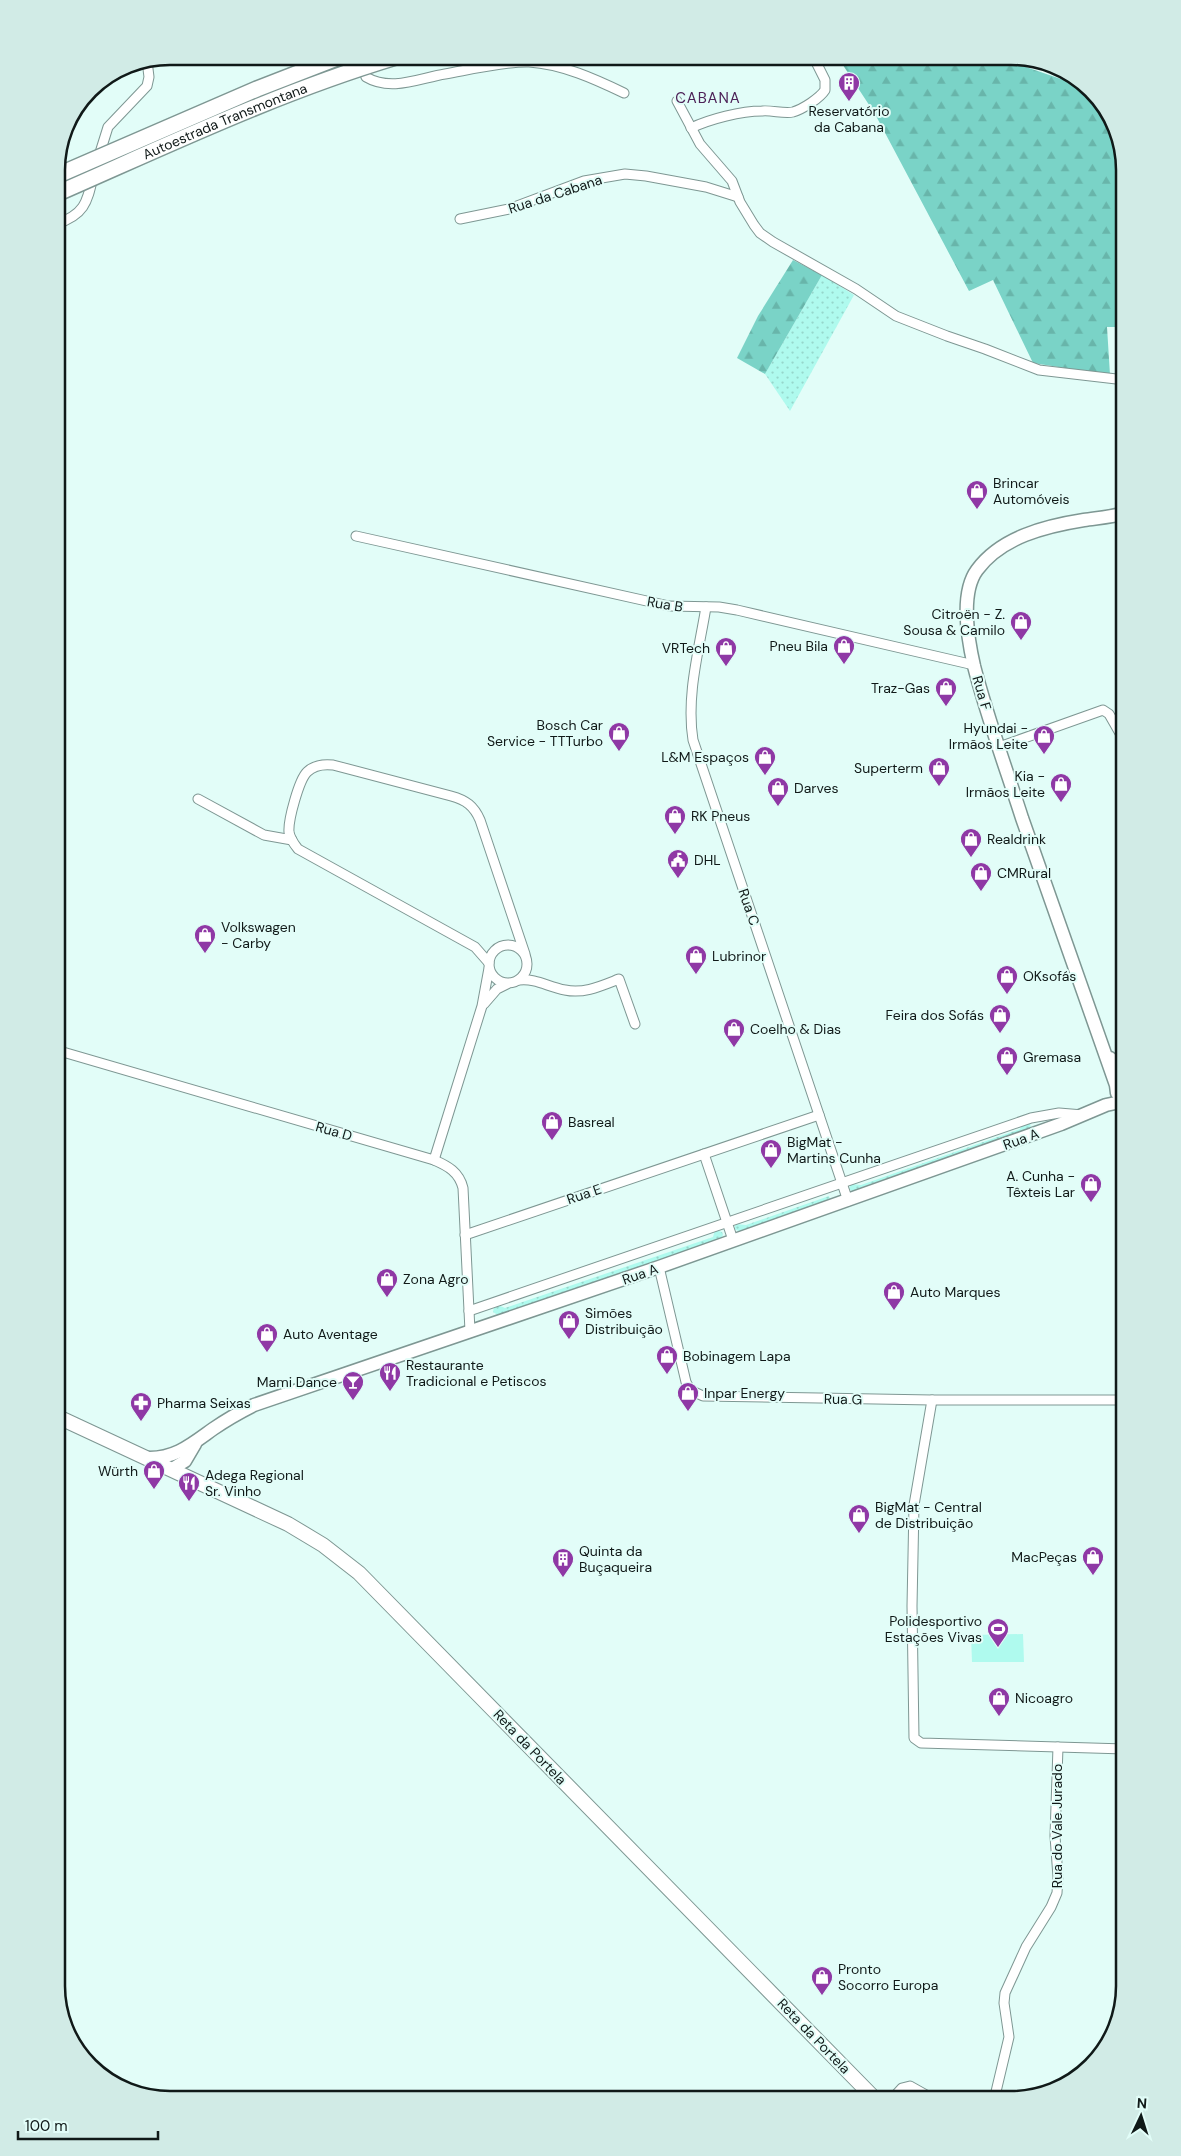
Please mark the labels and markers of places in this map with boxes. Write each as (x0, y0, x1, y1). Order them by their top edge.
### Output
building icon: Reservatório da Cabana (837, 71, 861, 102)
place label: Reservatório da Cabana (809, 102, 889, 136)
place label: Brincar Automóveis (993, 474, 1070, 508)
shop icon: Brincar Automóveis (965, 479, 989, 510)
place label: Citroën - Z. Sousa & Camilo (903, 605, 1005, 639)
shop icon: Citroën - Z. Sousa & Camilo (1009, 610, 1033, 641)
shop icon: Pneu Bila (832, 634, 856, 665)
shop icon: VRTech (714, 636, 738, 667)
place label: Pneu Bila (770, 637, 828, 655)
place label: VRTech (662, 639, 710, 657)
shop icon: Traz-Gas (934, 676, 958, 707)
place label: Traz-Gas (871, 679, 930, 697)
place label: Bosch Car Service - TTTurbo (487, 716, 603, 750)
place label: Hyundai - Irmãos Leite (949, 719, 1028, 753)
shop icon: Bosch Car Service - TTTurbo (607, 721, 631, 752)
shop icon: Hyundai - Irmãos Leite (1032, 724, 1056, 755)
shop icon: L&M Espaços (753, 745, 777, 776)
place label: L&M Espaços (661, 748, 749, 766)
shop icon: Superterm (927, 756, 951, 787)
place label: Superterm (854, 759, 923, 777)
place label: Kia - Irmãos Leite (966, 767, 1045, 801)
shop icon: Kia - Irmãos Leite (1049, 772, 1073, 803)
shop icon: Darves (766, 776, 790, 807)
place label: Darves (794, 779, 838, 797)
shop icon: RK Pneus (663, 804, 687, 835)
place label: RK Pneus (691, 807, 750, 825)
shop icon: Realdrink (959, 827, 983, 858)
place label: Realdrink (987, 830, 1046, 848)
public building icon: DHL (666, 848, 690, 879)
place label: DHL (694, 851, 721, 869)
shop icon: CMRural (969, 861, 993, 892)
place label: CMRural (997, 864, 1051, 882)
place label: Volkswagen - Carby (221, 918, 296, 952)
shop icon: Volkswagen - Carby (193, 923, 217, 954)
shop icon: Lubrinor (684, 944, 708, 975)
place label: Lubrinor (712, 947, 766, 965)
shop icon: OKsofás (995, 964, 1019, 995)
place label: OKsofás (1023, 967, 1076, 985)
shop icon: Feira dos Sofás (988, 1003, 1012, 1034)
place label: Feira dos Sofás (886, 1006, 984, 1024)
shop icon: Coelho & Dias (722, 1017, 746, 1048)
place label: Coelho & Dias (750, 1020, 841, 1038)
shop icon: Gremasa (995, 1045, 1019, 1076)
place label: Gremasa (1023, 1048, 1081, 1066)
shop icon: Basreal (540, 1110, 564, 1141)
place label: Basreal (568, 1113, 615, 1131)
place label: BigMat - Martins Cunha (787, 1133, 881, 1167)
shop icon: BigMat - Martins Cunha (759, 1138, 783, 1169)
place label: A. Cunha - Têxteis Lar (1006, 1167, 1075, 1201)
shop icon: A. Cunha - Têxteis Lar (1079, 1172, 1103, 1203)
shop icon: Zona Agro (375, 1267, 399, 1298)
place label: Zona Agro (403, 1270, 469, 1288)
shop icon: Auto Marques (882, 1280, 906, 1311)
place label: Auto Marques (910, 1283, 1001, 1301)
place label: Simões Distribuição (585, 1304, 663, 1338)
shop icon: Simões Distribuição (557, 1309, 581, 1340)
shop icon: Auto Aventage (255, 1322, 279, 1353)
place label: Auto Aventage (283, 1325, 378, 1343)
shop icon: Bobinagem Lapa (655, 1344, 679, 1375)
place label: Bobinagem Lapa (683, 1347, 791, 1365)
place label: Restaurante Tradicional e Petiscos (406, 1356, 546, 1390)
restaurant icon: Restaurante Tradicional e Petiscos (378, 1361, 402, 1392)
bar icon: Mami Dance (341, 1370, 365, 1401)
place label: Mami Dance (257, 1373, 337, 1391)
shop icon: Inpar Energy (676, 1381, 700, 1412)
place label: Inpar Energy (704, 1384, 785, 1402)
pharmacy icon: Pharma Seixas (129, 1391, 153, 1422)
place label: Pharma Seixas (157, 1394, 251, 1412)
shop icon: Würth (142, 1459, 166, 1490)
place label: Würth (98, 1462, 138, 1480)
place label: Adega Regional Sr. Vinho (205, 1466, 304, 1500)
restaurant icon: Adega Regional Sr. Vinho (177, 1471, 201, 1502)
place label: BigMat - Central de Distribuição (875, 1498, 982, 1532)
shop icon: BigMat - Central de Distribuição (847, 1503, 871, 1534)
place label: Quinta da Buçaqueira (579, 1542, 652, 1576)
shop icon: MacPeças (1081, 1545, 1105, 1576)
building icon: Quinta da Buçaqueira (551, 1547, 575, 1578)
place label: MacPeças (1011, 1548, 1077, 1566)
place label: Polidesportivo Estações Vivas (885, 1612, 982, 1646)
sports icon: Polidesportivo Estações Vivas (986, 1617, 1010, 1648)
shop icon: Nicoagro (987, 1686, 1011, 1717)
place label: Nicoagro (1015, 1689, 1073, 1707)
place label: Pronto Socorro Europa (838, 1960, 938, 1994)
shop icon: Pronto Socorro Europa (810, 1965, 834, 1996)

